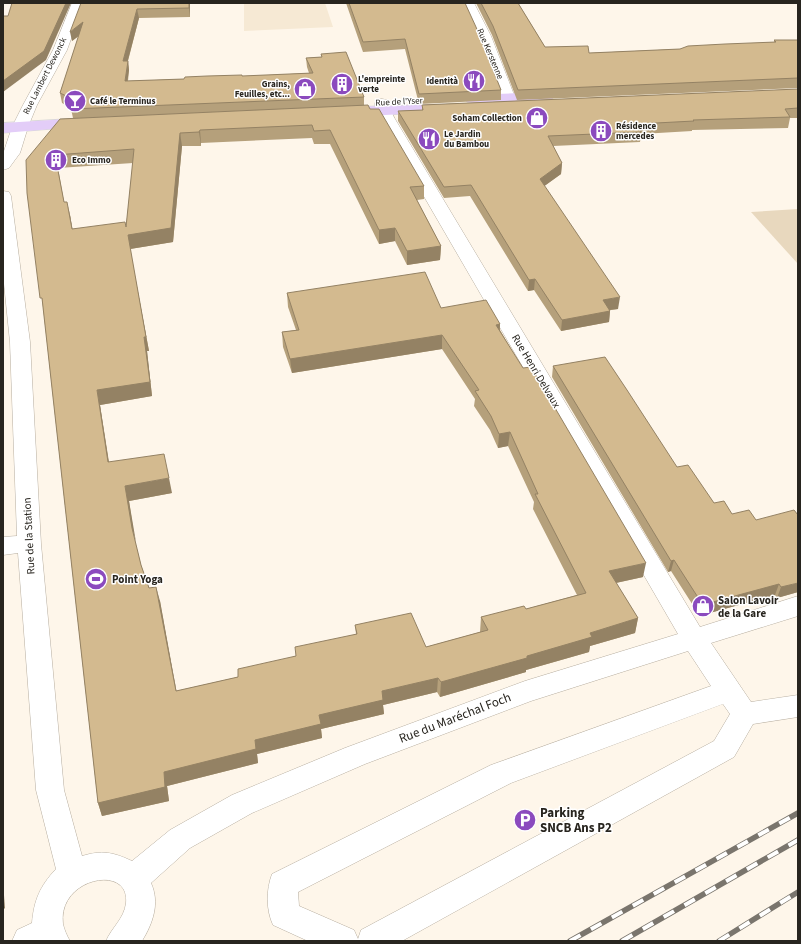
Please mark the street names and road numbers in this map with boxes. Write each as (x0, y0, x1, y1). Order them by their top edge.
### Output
street label: Rue Kerstenne (473, 26, 507, 82)
street label: Rue Lambert Dewonck (20, 35, 70, 117)
street label: Rue de l'Yser (375, 94, 424, 110)
street label: Rue Henri Delvaux (508, 331, 564, 411)
street label: Rue de la Station (19, 497, 39, 575)
street label: Rue du Maréchal Foch (396, 688, 514, 748)

